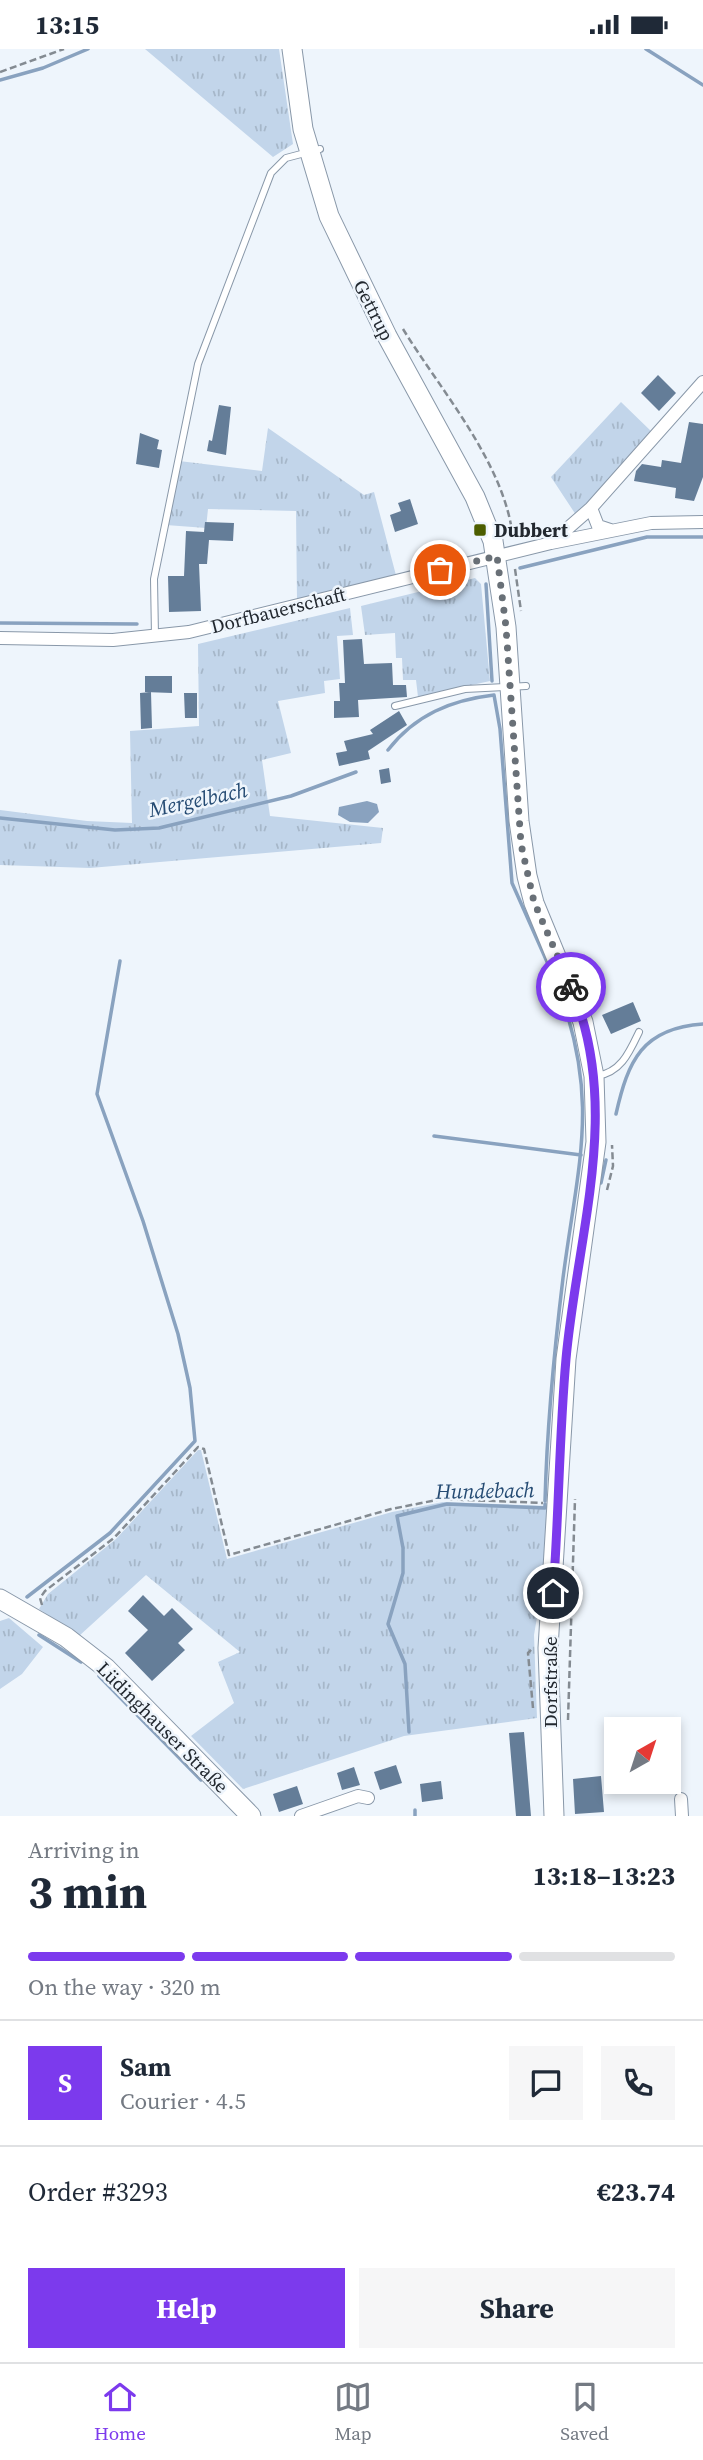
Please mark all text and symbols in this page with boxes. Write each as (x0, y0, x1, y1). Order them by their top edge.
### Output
text: 13:15 (35, 7, 99, 43)
street label: Gettrup (348, 275, 400, 345)
place label: Dubbert (494, 517, 568, 543)
marker: Dubbert (472, 522, 488, 538)
pin (410, 540, 470, 600)
icon: bag (421, 551, 459, 589)
street label: Dorfbauerschaft (208, 580, 349, 639)
water label: Mergelbach (145, 775, 251, 824)
courier (536, 952, 606, 1022)
icon: bike (552, 968, 590, 1006)
water label: Hundebach (434, 1475, 535, 1506)
pin (523, 1563, 583, 1623)
icon: home (534, 1574, 572, 1612)
street label: Dorfstraße (537, 1636, 563, 1728)
street label: Lüdinghauser Straße (92, 1656, 234, 1798)
north arrow (604, 1717, 681, 1794)
map controls (604, 1717, 681, 1794)
text: Arriving in (28, 1834, 140, 1866)
text: 13:18–13:23 (533, 1858, 675, 1894)
text: 3 min (28, 1860, 147, 1923)
text: On the way · 320 m (28, 1971, 221, 2003)
button: chat (509, 2046, 583, 2120)
button: phone (601, 2046, 675, 2120)
text: Sam (120, 2049, 171, 2085)
text: S (58, 2065, 72, 2101)
text: Courier · 4.5 (120, 2085, 246, 2117)
text: Order #3293 (28, 2174, 168, 2210)
text: €23.74 (597, 2174, 675, 2210)
button: Help (28, 2268, 345, 2348)
button: Share (359, 2268, 675, 2348)
tab: Home (94, 2378, 146, 2446)
tab: Map (334, 2378, 372, 2446)
tab: Saved (560, 2378, 609, 2446)

